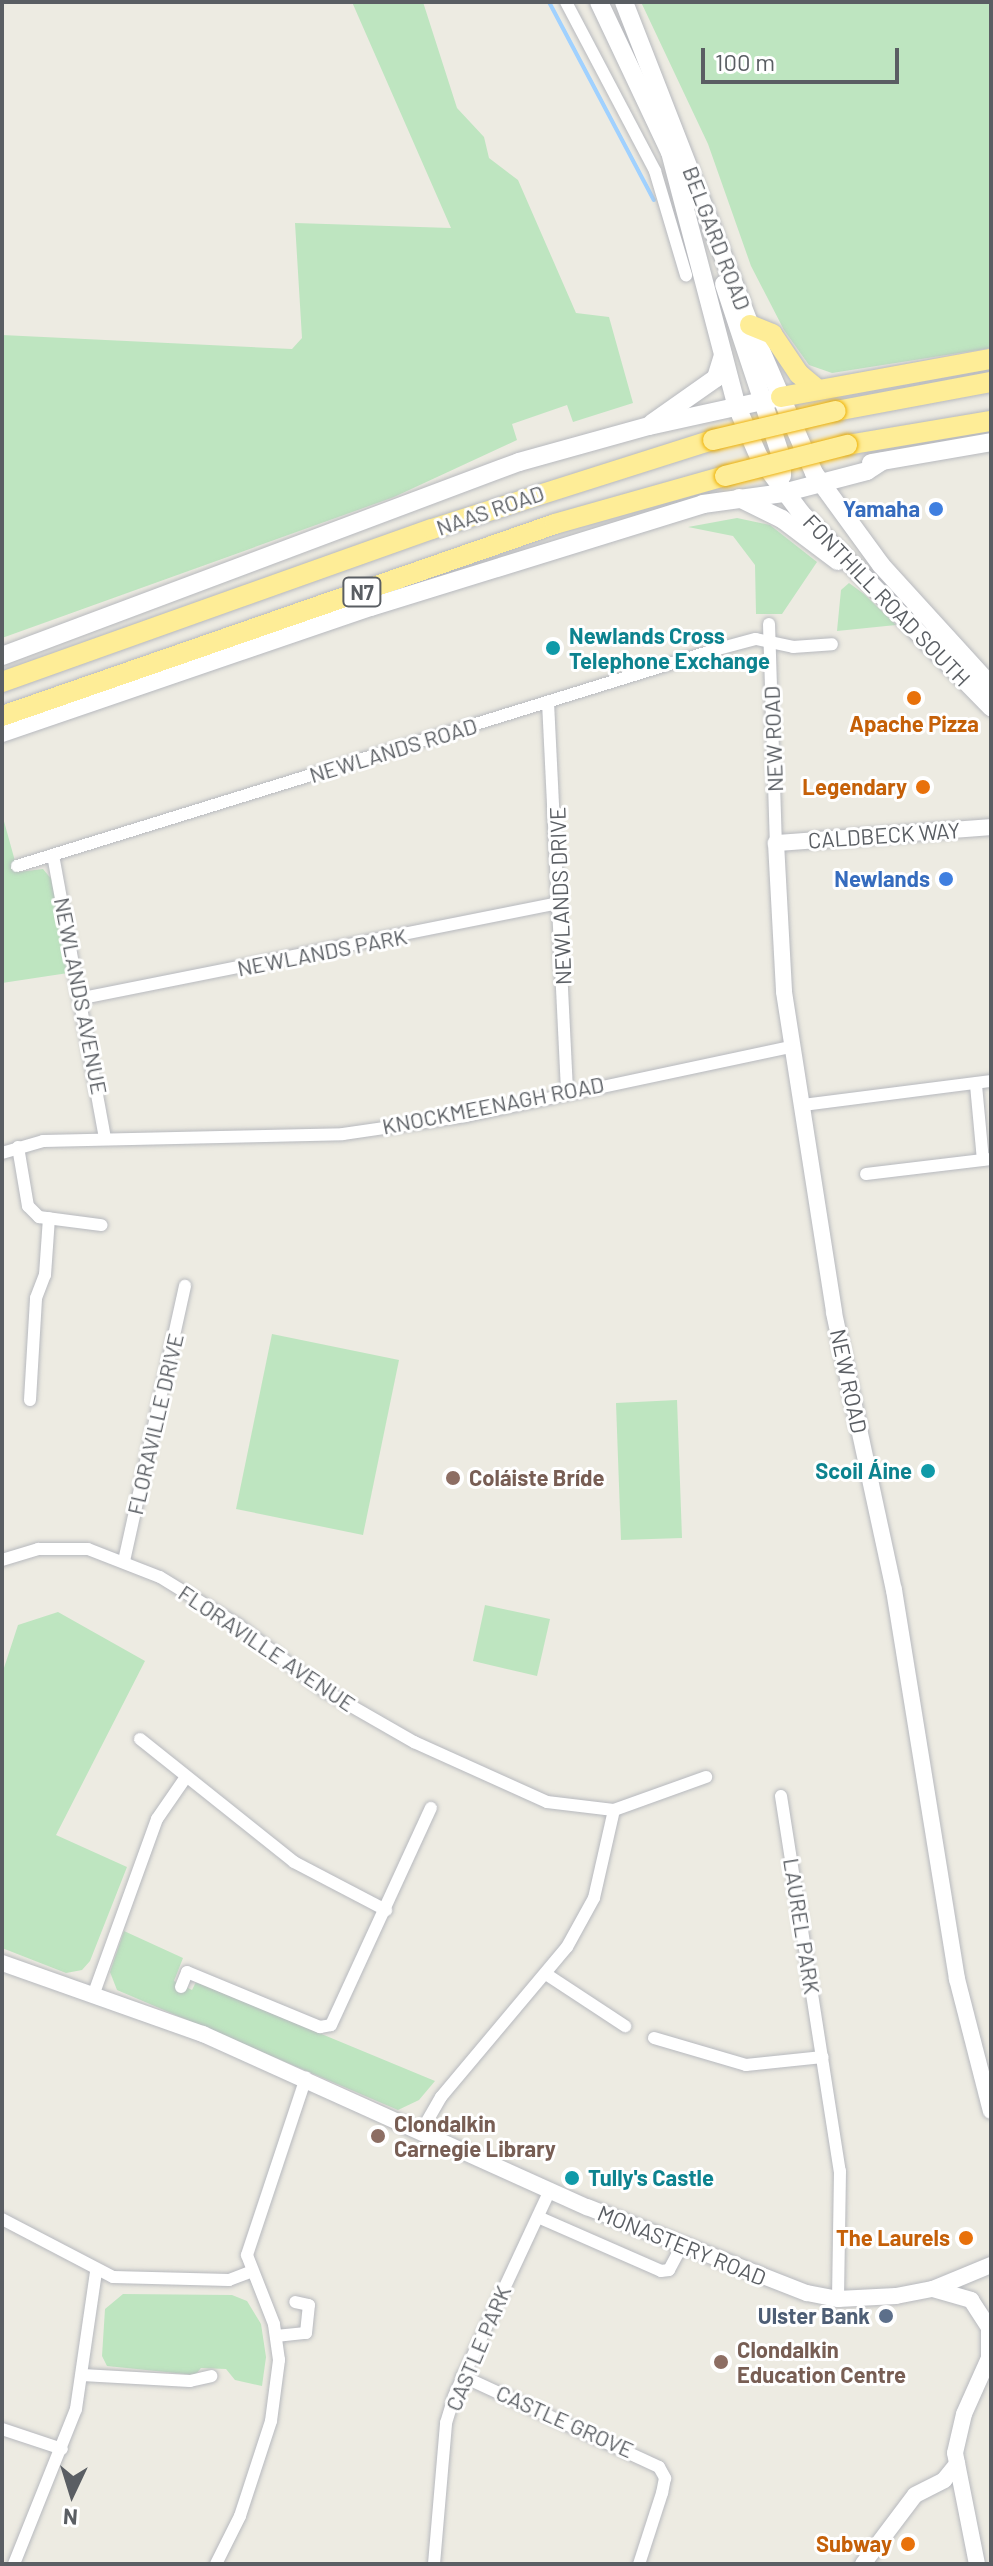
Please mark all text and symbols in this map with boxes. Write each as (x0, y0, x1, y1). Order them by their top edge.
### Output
scale bar (705, 32, 903, 82)
text: 100 m (715, 47, 775, 76)
street label: BELGARD ROAD (677, 162, 757, 314)
street label: NAAS ROAD (433, 479, 547, 541)
place label: Yamaha (843, 496, 920, 522)
marker: Yamaha (927, 500, 945, 518)
street label: FONTHILL ROAD SOUTH (798, 508, 976, 692)
road number: N7 (342, 576, 382, 608)
place label: Newlands Cross Telephone Exchange (569, 622, 770, 674)
marker: Newlands Cross Telephone Exchange (544, 639, 562, 657)
street label: NEW ROAD (758, 686, 788, 792)
marker: Apache Pizza (905, 689, 923, 707)
place label: Apache Pizza (849, 711, 979, 737)
street label: NEWLANDS ROAD (306, 712, 480, 788)
place label: Legendary (802, 774, 907, 800)
marker: Legendary (914, 778, 932, 796)
street label: NEWLANDS DRIVE (544, 806, 576, 986)
street label: CALDBECK WAY (807, 817, 961, 853)
place label: Newlands (834, 866, 930, 892)
marker: Newlands (937, 870, 955, 888)
street label: NEWLANDS AVENUE (49, 895, 113, 1097)
street label: NEWLANDS PARK (235, 923, 409, 981)
street label: KNOCKMEENAGH ROAD (380, 1071, 606, 1139)
street label: NEW ROAD (825, 1326, 873, 1436)
street label: FLORAVILLE DRIVE (121, 1331, 189, 1517)
place label: Scoil Áine (815, 1458, 912, 1484)
marker: Scoil Áine (919, 1462, 937, 1480)
place label: Coláiste Bríde (469, 1465, 605, 1491)
marker: Coláiste Bríde (444, 1469, 462, 1487)
street label: FLORAVILLE AVENUE (174, 1579, 360, 1717)
street label: LAUREL PARK (778, 1856, 826, 1996)
place label: Clondalkin Carnegie Library (394, 2110, 556, 2162)
marker: Clondalkin Carnegie Library (369, 2127, 387, 2145)
place label: Tully's Castle (588, 2165, 714, 2191)
marker: Tully's Castle (563, 2169, 581, 2187)
street label: MONASTERY ROAD (594, 2199, 770, 2291)
place label: The Laurels (836, 2225, 950, 2251)
marker: The Laurels (957, 2229, 975, 2247)
street label: CASTLE PARK (440, 2281, 516, 2415)
place label: Ulster Bank (758, 2303, 870, 2329)
marker: Ulster Bank (877, 2307, 895, 2325)
place label: Clondalkin Education Centre (737, 2336, 906, 2388)
marker: Clondalkin Education Centre (712, 2353, 730, 2371)
street label: CASTLE GROVE (492, 2379, 638, 2463)
north arrow (32, 2454, 112, 2534)
text: N (62, 2504, 79, 2531)
place label: Subway (816, 2531, 892, 2557)
marker: Subway (899, 2535, 917, 2553)

